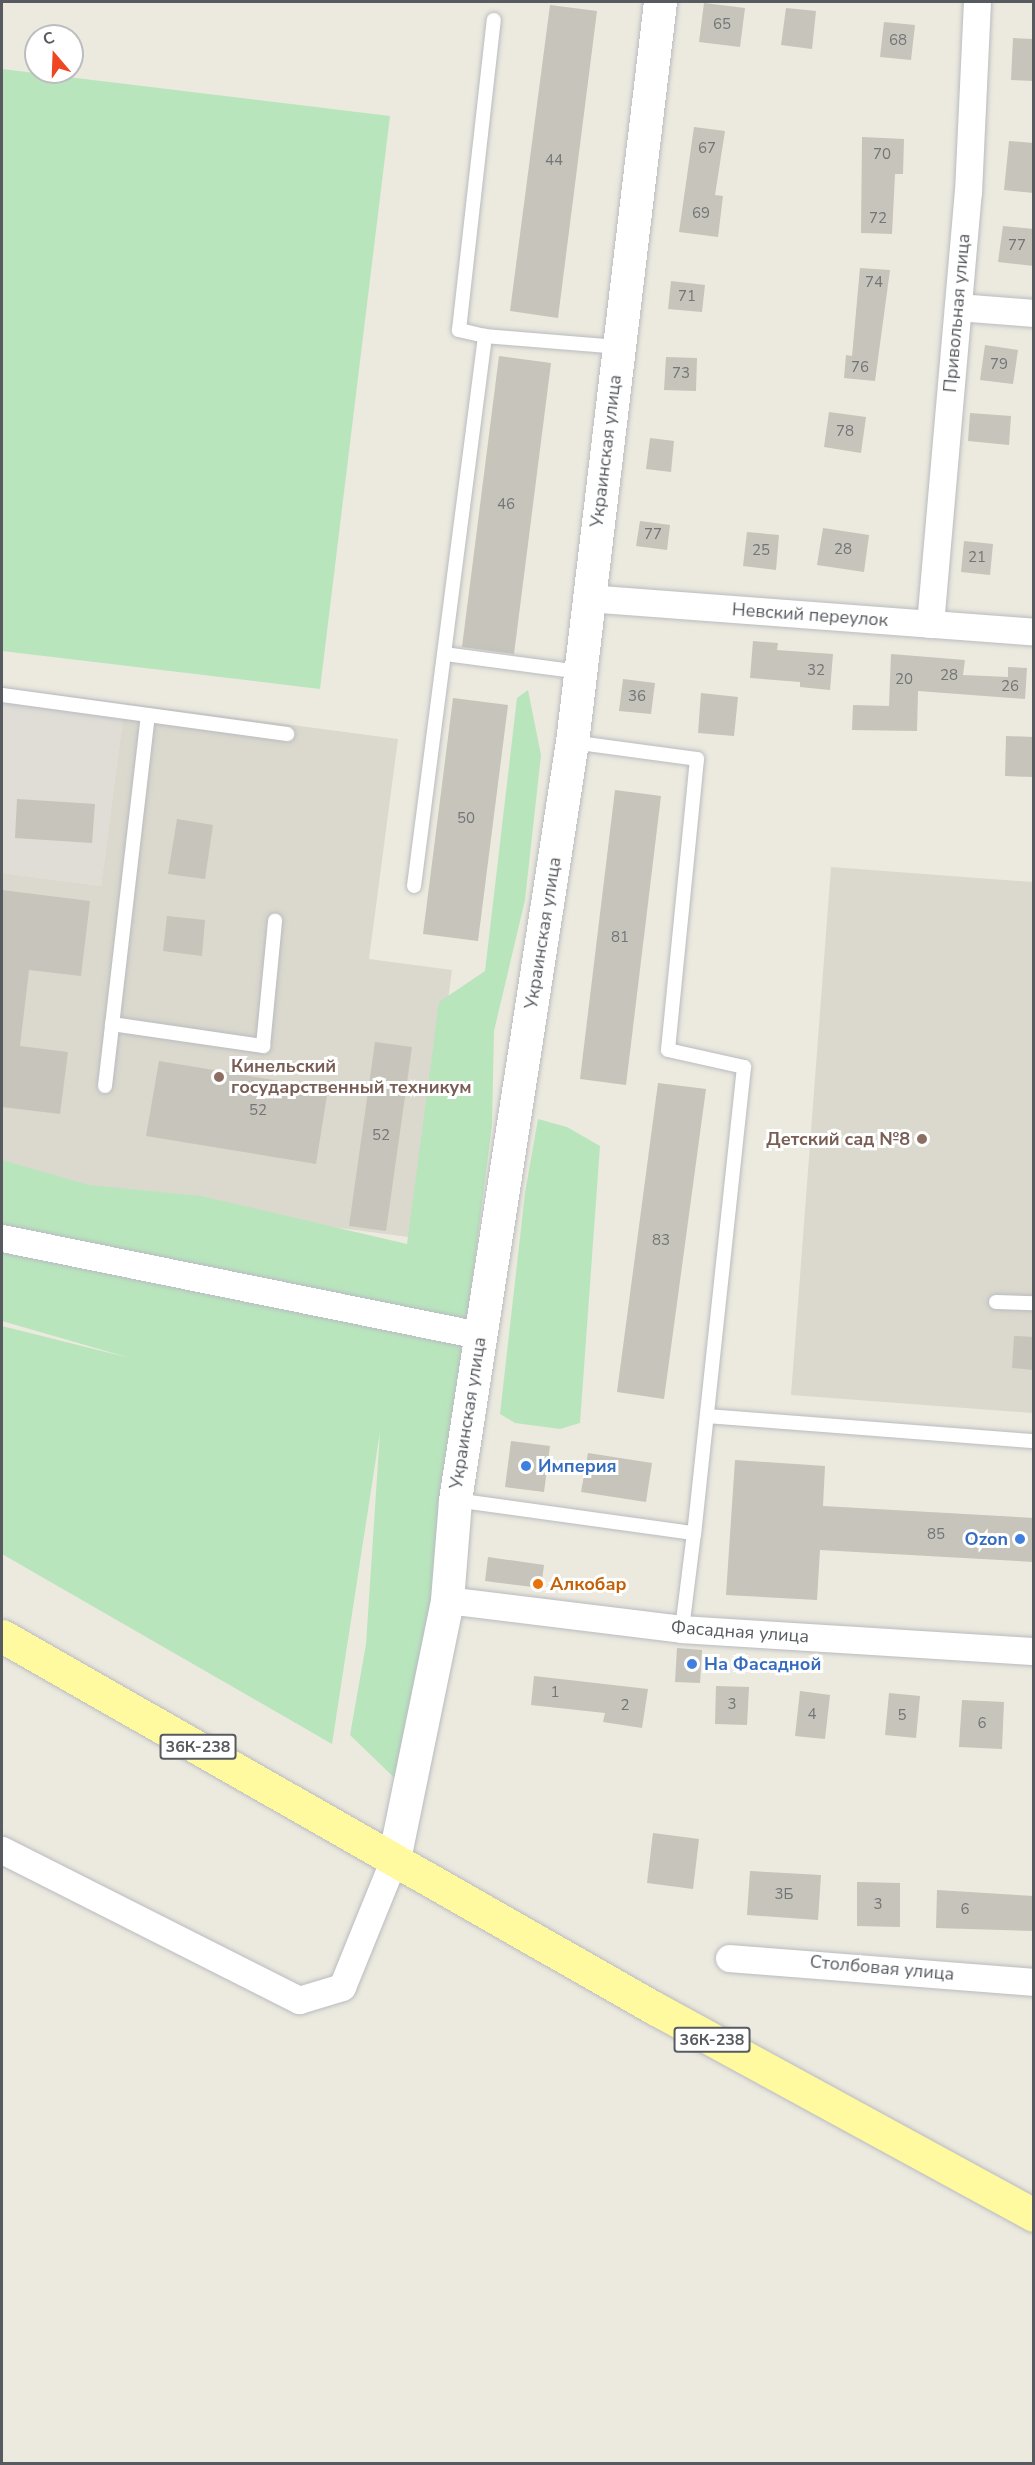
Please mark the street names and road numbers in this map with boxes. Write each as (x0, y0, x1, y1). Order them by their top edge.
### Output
street label: Привольная улица (939, 233, 975, 393)
street label: Украинская улица (586, 373, 626, 529)
street label: Невский переулок (731, 599, 889, 631)
street label: Украинская улица (520, 855, 566, 1011)
street label: Украинская улица (445, 1335, 491, 1491)
street label: Фасадная улица (670, 1616, 810, 1648)
road number: 36К-238 (159, 1734, 237, 1760)
street label: Столбовая улица (809, 1951, 955, 1985)
road number: 36К-238 (673, 2027, 751, 2053)

